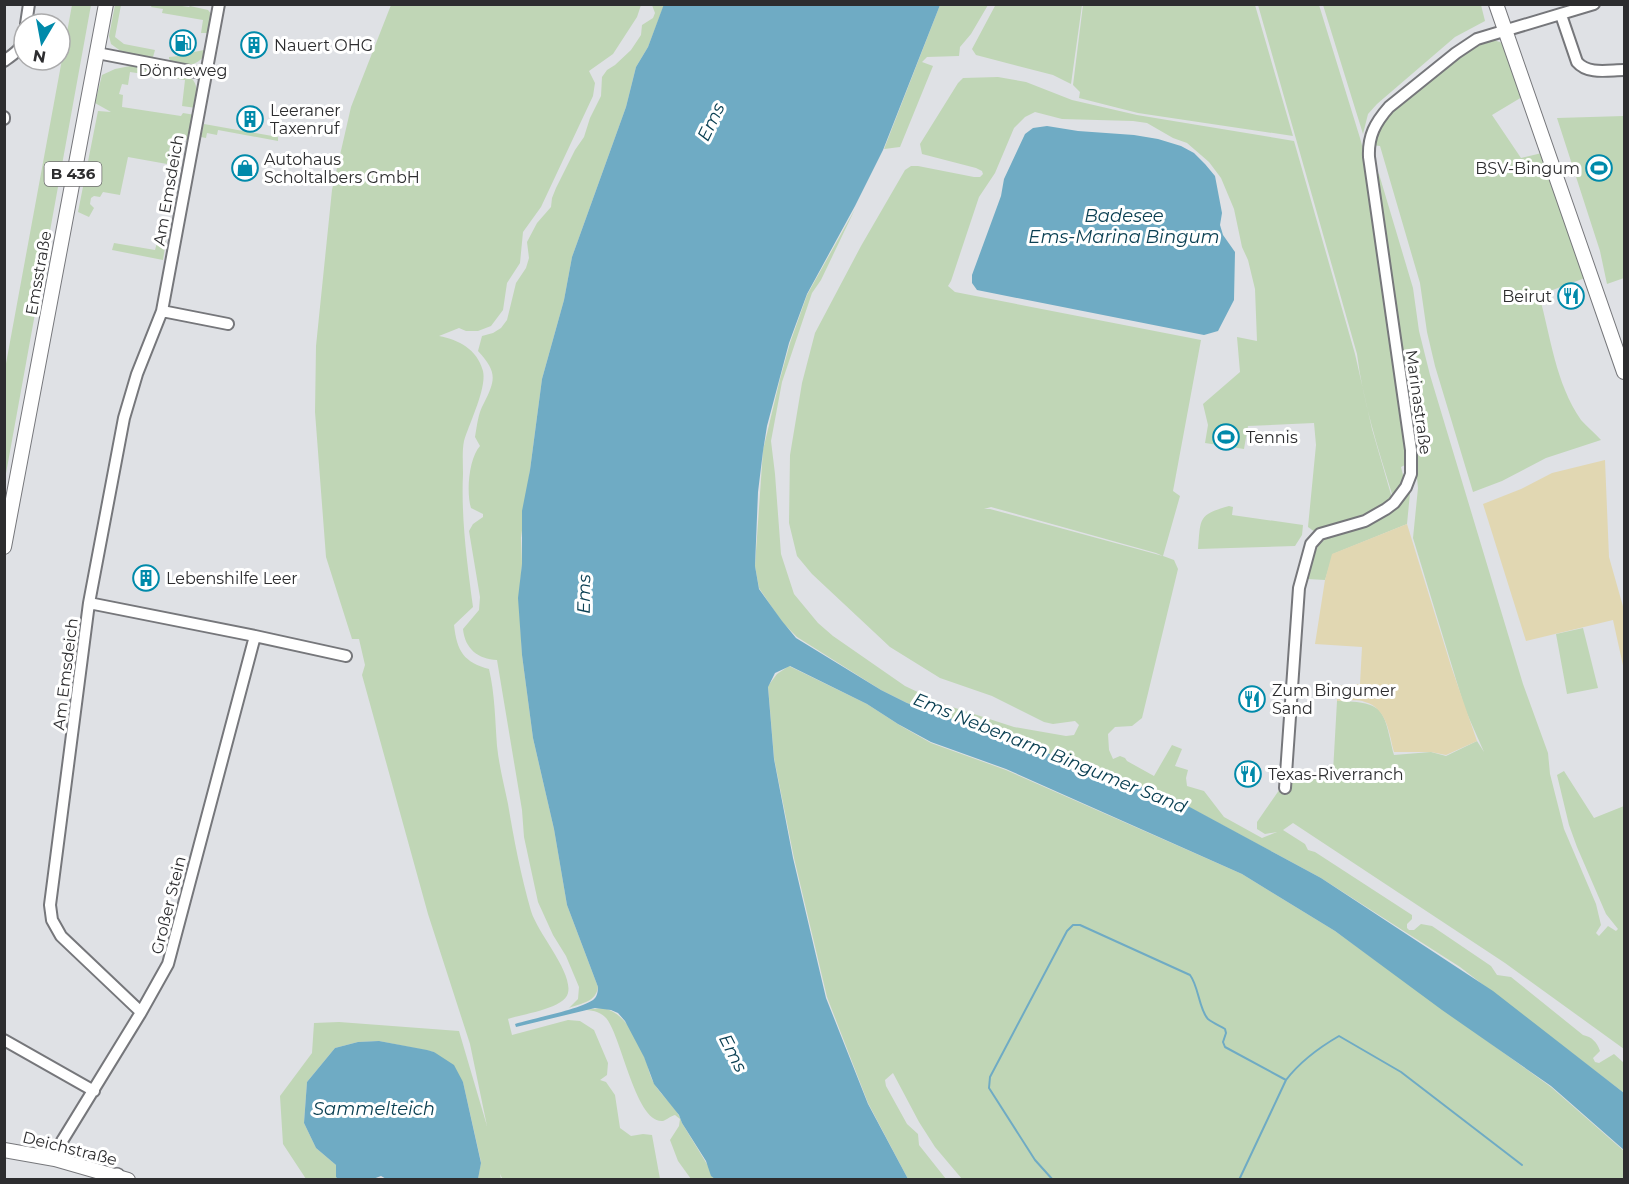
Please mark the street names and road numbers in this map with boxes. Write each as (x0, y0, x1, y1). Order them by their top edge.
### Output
street label: Am Emsdeich (149, 133, 188, 247)
road number: B 436 (44, 162, 101, 186)
street label: Emsstraße (22, 229, 55, 317)
street label: Marinastraße (1402, 349, 1435, 456)
street label: Am Emsdeich (49, 617, 82, 731)
street label: Großer Stein (147, 854, 190, 956)
street label: Deichstraße (21, 1128, 119, 1169)

